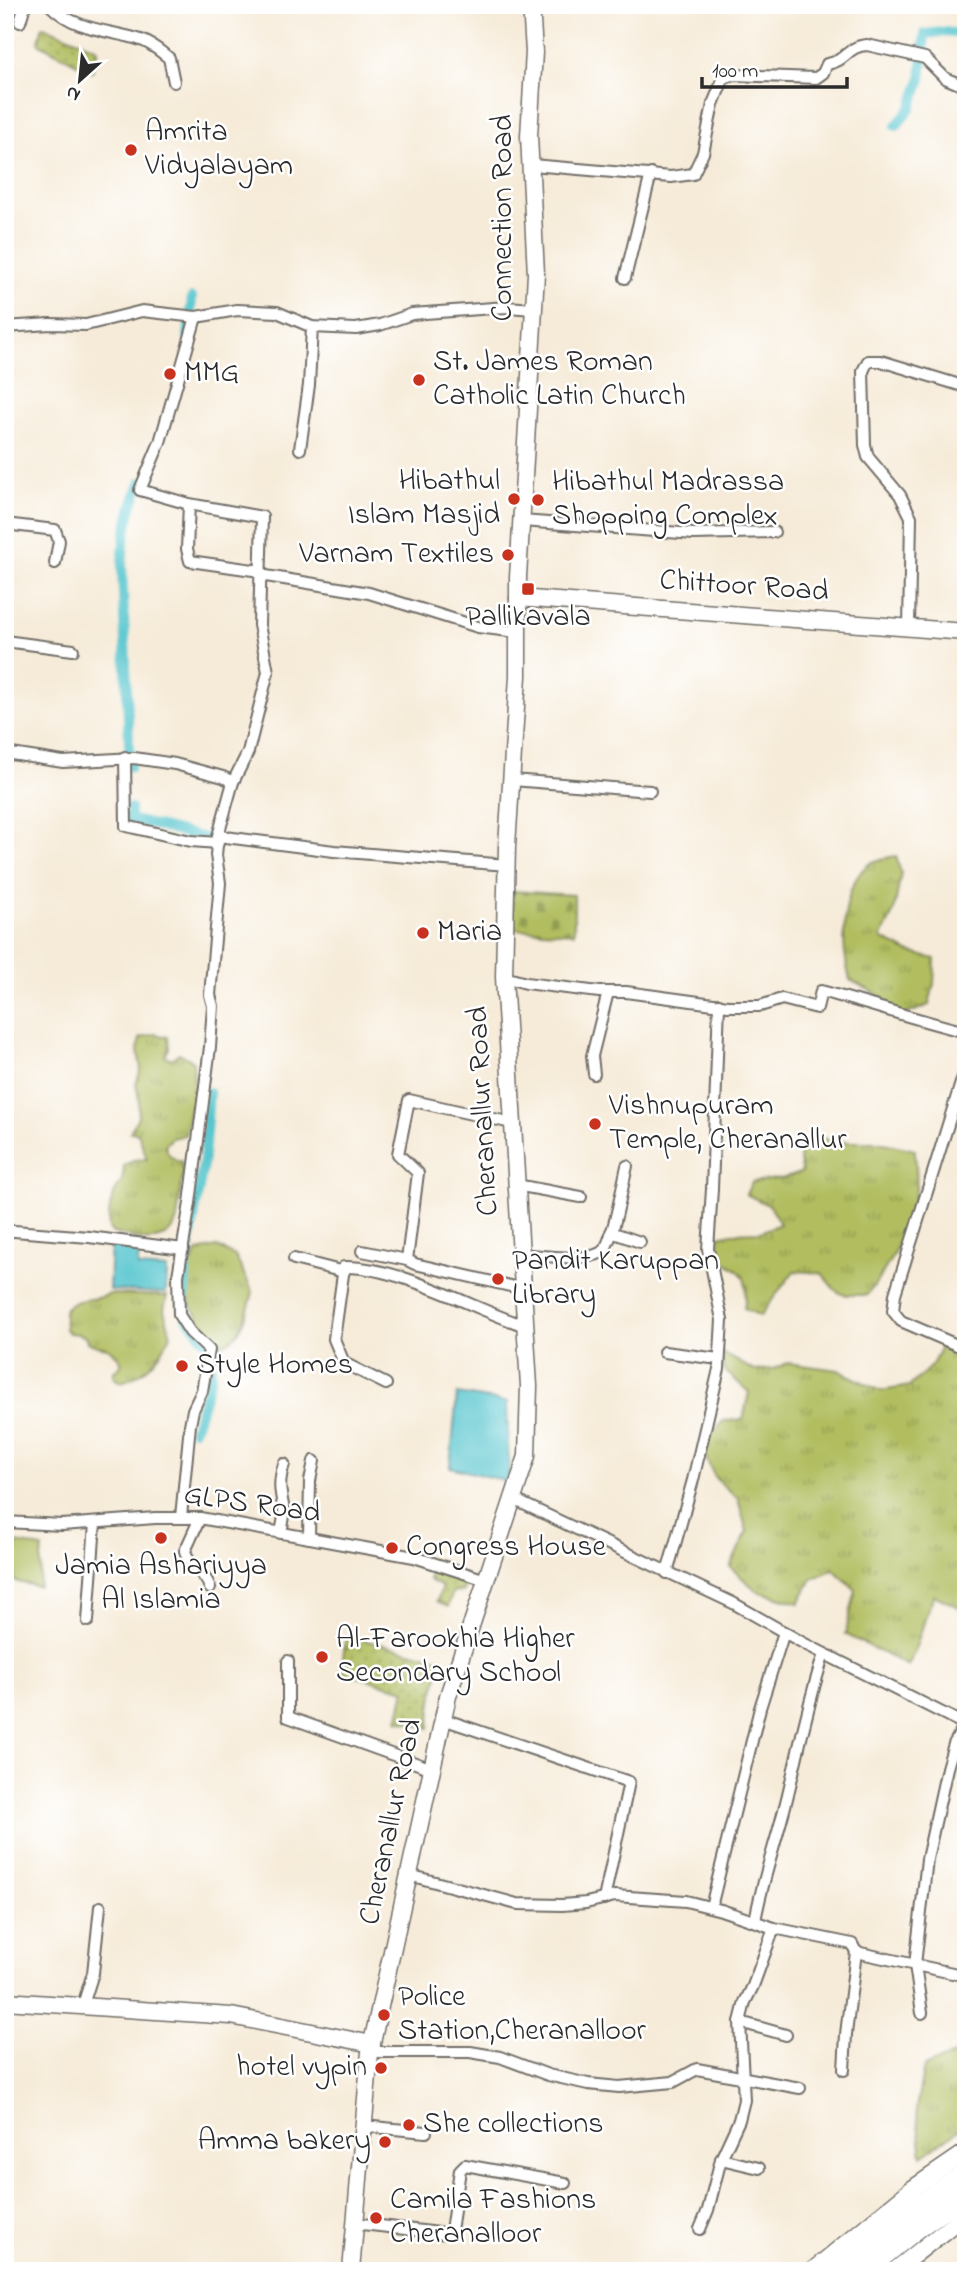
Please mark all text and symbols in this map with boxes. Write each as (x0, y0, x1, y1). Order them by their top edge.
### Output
north arrow (46, 46, 116, 116)
scale bar (702, 46, 847, 90)
text: 100 m (712, 57, 758, 87)
text: N (61, 78, 85, 108)
place label: Amrita Vidyalayam (144, 111, 293, 189)
street label: Connection Road (482, 114, 526, 322)
marker: Amrita Vidyalayam (123, 142, 139, 158)
place label: St. James Roman Catholic Latin Church (433, 341, 686, 419)
place label: MMG (184, 352, 239, 396)
marker: MMG (162, 366, 178, 382)
marker: St. James Roman Catholic Latin Church (411, 372, 427, 388)
place label: Hibathul Islam Masjid (348, 460, 500, 538)
place label: Hibathul Madrassa Shopping Complex (552, 461, 784, 539)
marker: Hibathul Islam Masjid (506, 491, 522, 507)
marker: Hibathul Madrassa Shopping Complex (530, 492, 546, 508)
place label: Varnam Textiles (298, 533, 494, 577)
marker: Varnam Textiles (500, 547, 516, 563)
street label: Chittoor Road (658, 559, 830, 615)
marker: Pallikavala (520, 581, 536, 597)
place label: Pallikavala (465, 596, 591, 640)
place label: Maria (437, 911, 502, 955)
marker: Maria (415, 925, 431, 941)
street label: Cheranallur Road (457, 1005, 511, 1217)
place label: Vishnupuram Temple, Cheranallur (608, 1085, 847, 1163)
marker: Vishnupuram Temple, Cheranallur (587, 1116, 603, 1132)
place label: Pandit Karuppan Library (512, 1240, 719, 1318)
marker: Pandit Karuppan Library (490, 1271, 506, 1287)
place label: Style Homes (196, 1344, 353, 1388)
marker: Style Homes (174, 1358, 190, 1374)
street label: GLPS Road (181, 1474, 323, 1536)
place label: Congress House (406, 1526, 607, 1570)
marker: Jamia Ashariyya Al Islamia (153, 1530, 169, 1546)
marker: Congress House (384, 1540, 400, 1556)
place label: Jamia Ashariyya Al Islamia (55, 1545, 267, 1623)
place label: Al-Farookhia Higher Secondary School (336, 1618, 575, 1696)
marker: Al-Farookhia Higher Secondary School (314, 1649, 330, 1665)
street label: Cheranallur Road (349, 1715, 435, 1929)
place label: Police Station,Cheranalloor (398, 1976, 646, 2054)
marker: Police Station,Cheranalloor (376, 2007, 392, 2023)
place label: hotel vypin (236, 2046, 367, 2090)
marker: hotel vypin (373, 2060, 389, 2076)
place label: She collections (423, 2103, 603, 2147)
marker: She collections (401, 2117, 417, 2133)
place label: Amma bakery (198, 2120, 371, 2164)
marker: Amma bakery (377, 2134, 393, 2150)
place label: Camila Fashions Cheranalloor (390, 2179, 596, 2257)
marker: Camila Fashions Cheranalloor (368, 2210, 384, 2226)

